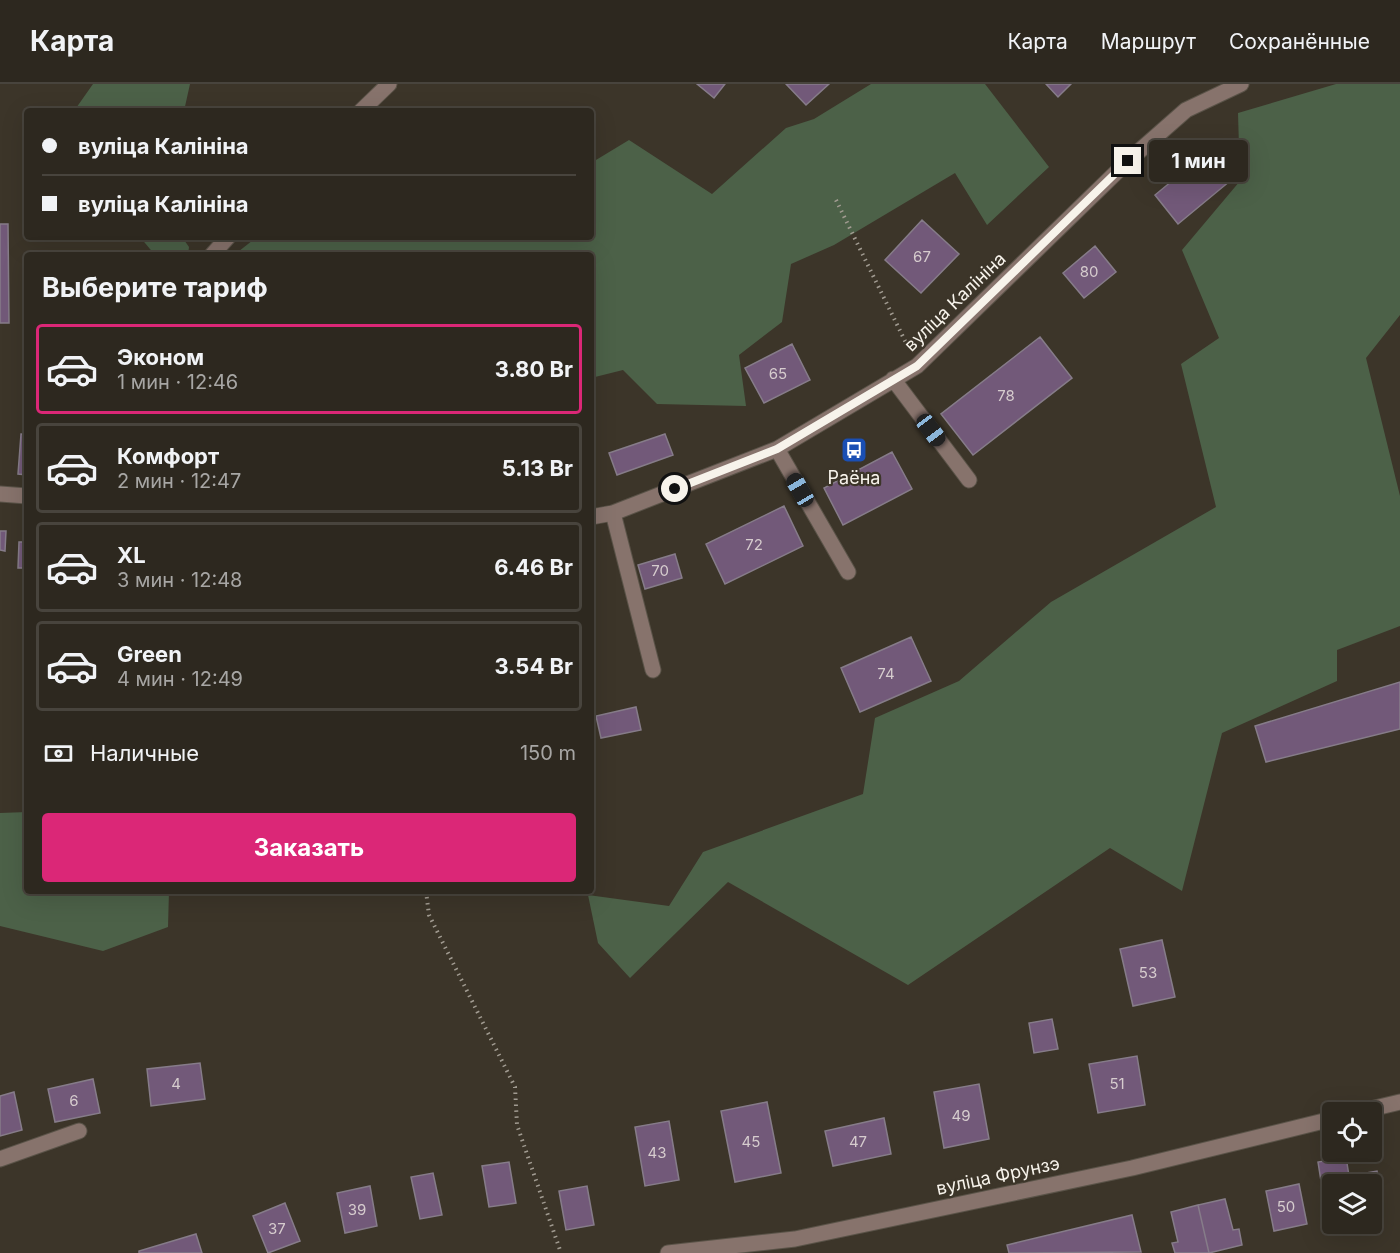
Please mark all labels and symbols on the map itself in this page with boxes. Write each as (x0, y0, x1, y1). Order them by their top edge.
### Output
callout: 1 мин (1149, 140, 1248, 182)
route end (1114, 147, 1141, 174)
house number: 67 (913, 247, 931, 266)
street label: вуліца Калініна (900, 248, 1010, 355)
house number: 80 (1080, 262, 1098, 281)
house number: 65 (769, 364, 787, 383)
house number: 78 (997, 386, 1015, 405)
car (913, 410, 949, 450)
bus stop icon: Раёна (839, 435, 869, 465)
place label: Раёна (828, 467, 880, 488)
car (783, 470, 817, 510)
route start (661, 475, 688, 502)
house number: 72 (745, 535, 763, 554)
house number: 70 (651, 561, 669, 580)
house number: 74 (877, 664, 895, 683)
house number: 53 (1139, 963, 1157, 982)
house number: 4 (171, 1074, 181, 1093)
house number: 51 (1109, 1074, 1125, 1093)
house number: 6 (69, 1091, 79, 1110)
house number: 49 (952, 1106, 971, 1125)
house number: 45 (742, 1132, 760, 1151)
house number: 47 (849, 1132, 867, 1151)
house number: 43 (648, 1143, 666, 1162)
street label: вуліца Фрунзэ (934, 1152, 1061, 1199)
house number: 50 (1277, 1197, 1295, 1216)
house number: 39 (348, 1200, 366, 1219)
house number: 37 (268, 1219, 286, 1238)

